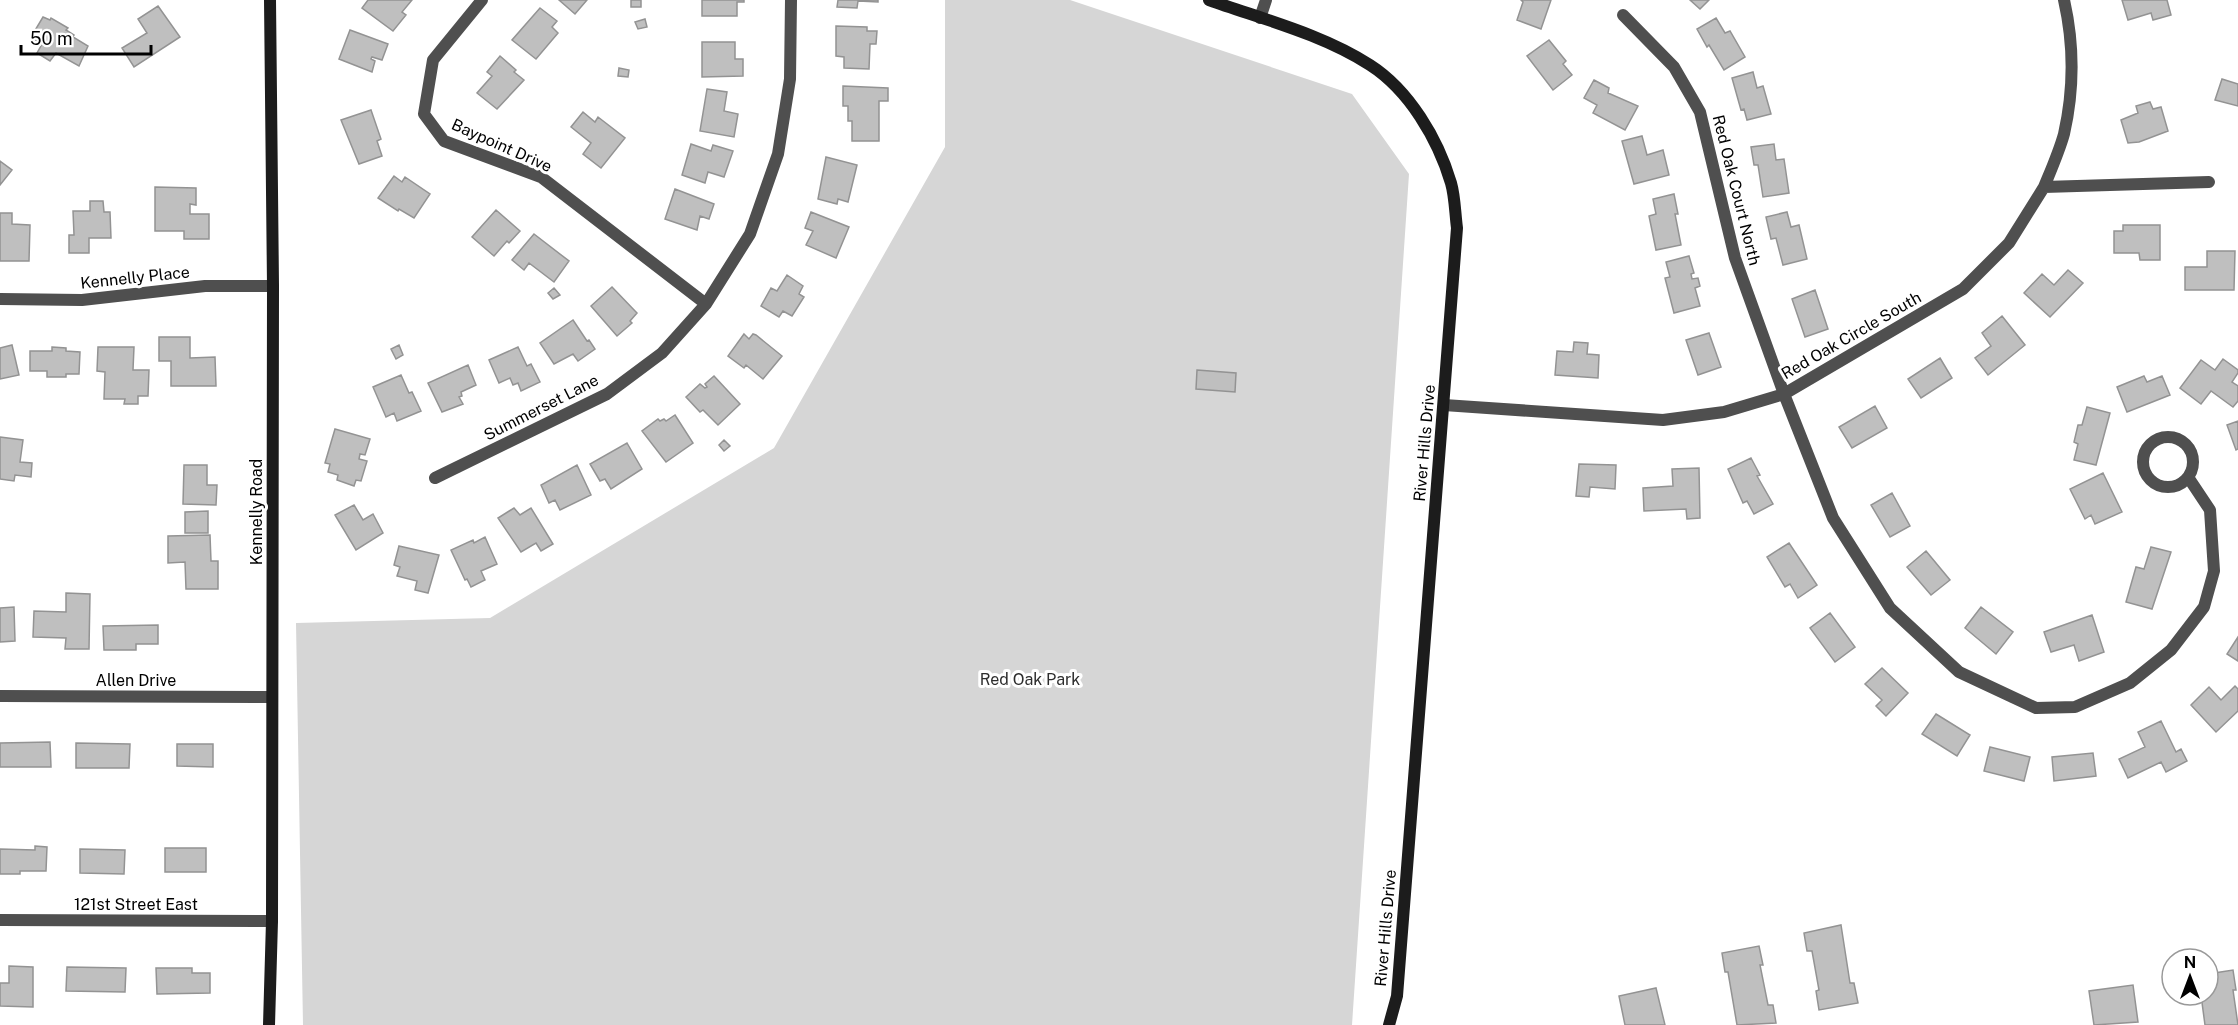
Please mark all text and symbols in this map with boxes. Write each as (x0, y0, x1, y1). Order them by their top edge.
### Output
scale bar (21, 18, 152, 56)
text: 50 m (30, 28, 73, 49)
street label: Red Oak Court North (1709, 113, 1764, 267)
street label: Baypoint Drive (449, 115, 555, 176)
street label: Kennelly Place (79, 262, 191, 293)
street label: Red Oak Circle South (1778, 288, 1924, 383)
street label: Summerset Lane (481, 370, 602, 445)
street label: River Hills Drive (1410, 384, 1439, 502)
street label: Kennelly Road (247, 459, 266, 565)
park label: Red Oak Park (980, 670, 1080, 689)
street label: Allen Drive (96, 671, 176, 690)
street label: River Hills Drive (1371, 869, 1400, 987)
street label: 121st Street East (74, 895, 198, 914)
north arrow (2160, 947, 2220, 1007)
text: N (2184, 953, 2196, 972)

